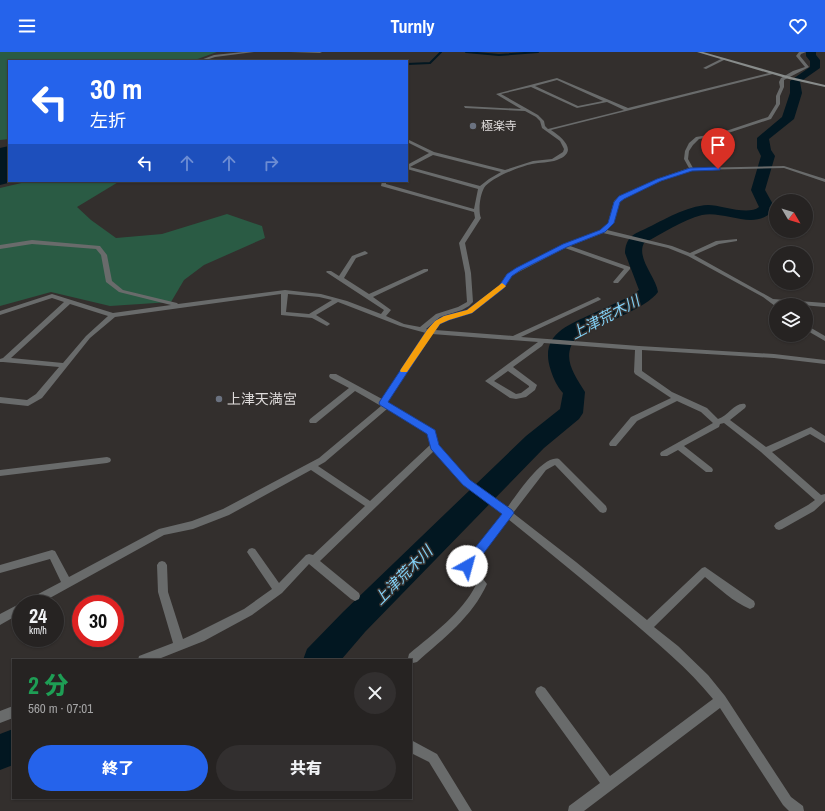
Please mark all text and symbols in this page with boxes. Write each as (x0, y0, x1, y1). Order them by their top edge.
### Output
text: Turnly (390, 14, 435, 39)
icon: menu (16, 15, 38, 37)
icon: heart (787, 15, 809, 37)
text: 30 m (90, 70, 142, 108)
icon: left (24, 76, 76, 128)
text: 左折 (90, 108, 126, 133)
place label: 極楽寺 (481, 118, 517, 134)
marker: 極楽寺 (468, 121, 478, 131)
pin (701, 128, 735, 169)
icon: arrive (707, 134, 729, 156)
icon: left (134, 152, 156, 174)
icon: ahead (176, 152, 198, 174)
icon: ahead (218, 152, 240, 174)
icon: right (260, 152, 282, 174)
north arrow (769, 194, 813, 238)
map controls (769, 194, 813, 342)
button: search (769, 246, 813, 290)
water label: 上津荒木川 (567, 289, 645, 344)
button: layers (769, 298, 813, 342)
place label: 上津天満宮 (227, 390, 297, 408)
marker: 上津天満宮 (214, 394, 224, 404)
water label: 上津荒木川 (369, 540, 438, 609)
position arrow (446, 545, 488, 587)
speed limit sign: 30 (72, 595, 124, 647)
text: 24 (29, 602, 47, 629)
text: km/h (29, 624, 47, 637)
text: 2 分 (28, 669, 68, 701)
button: close (354, 672, 396, 714)
text: 560 m · 07:01 (28, 700, 93, 717)
button: 終了 (28, 745, 208, 791)
button: 共有 (216, 745, 396, 791)

